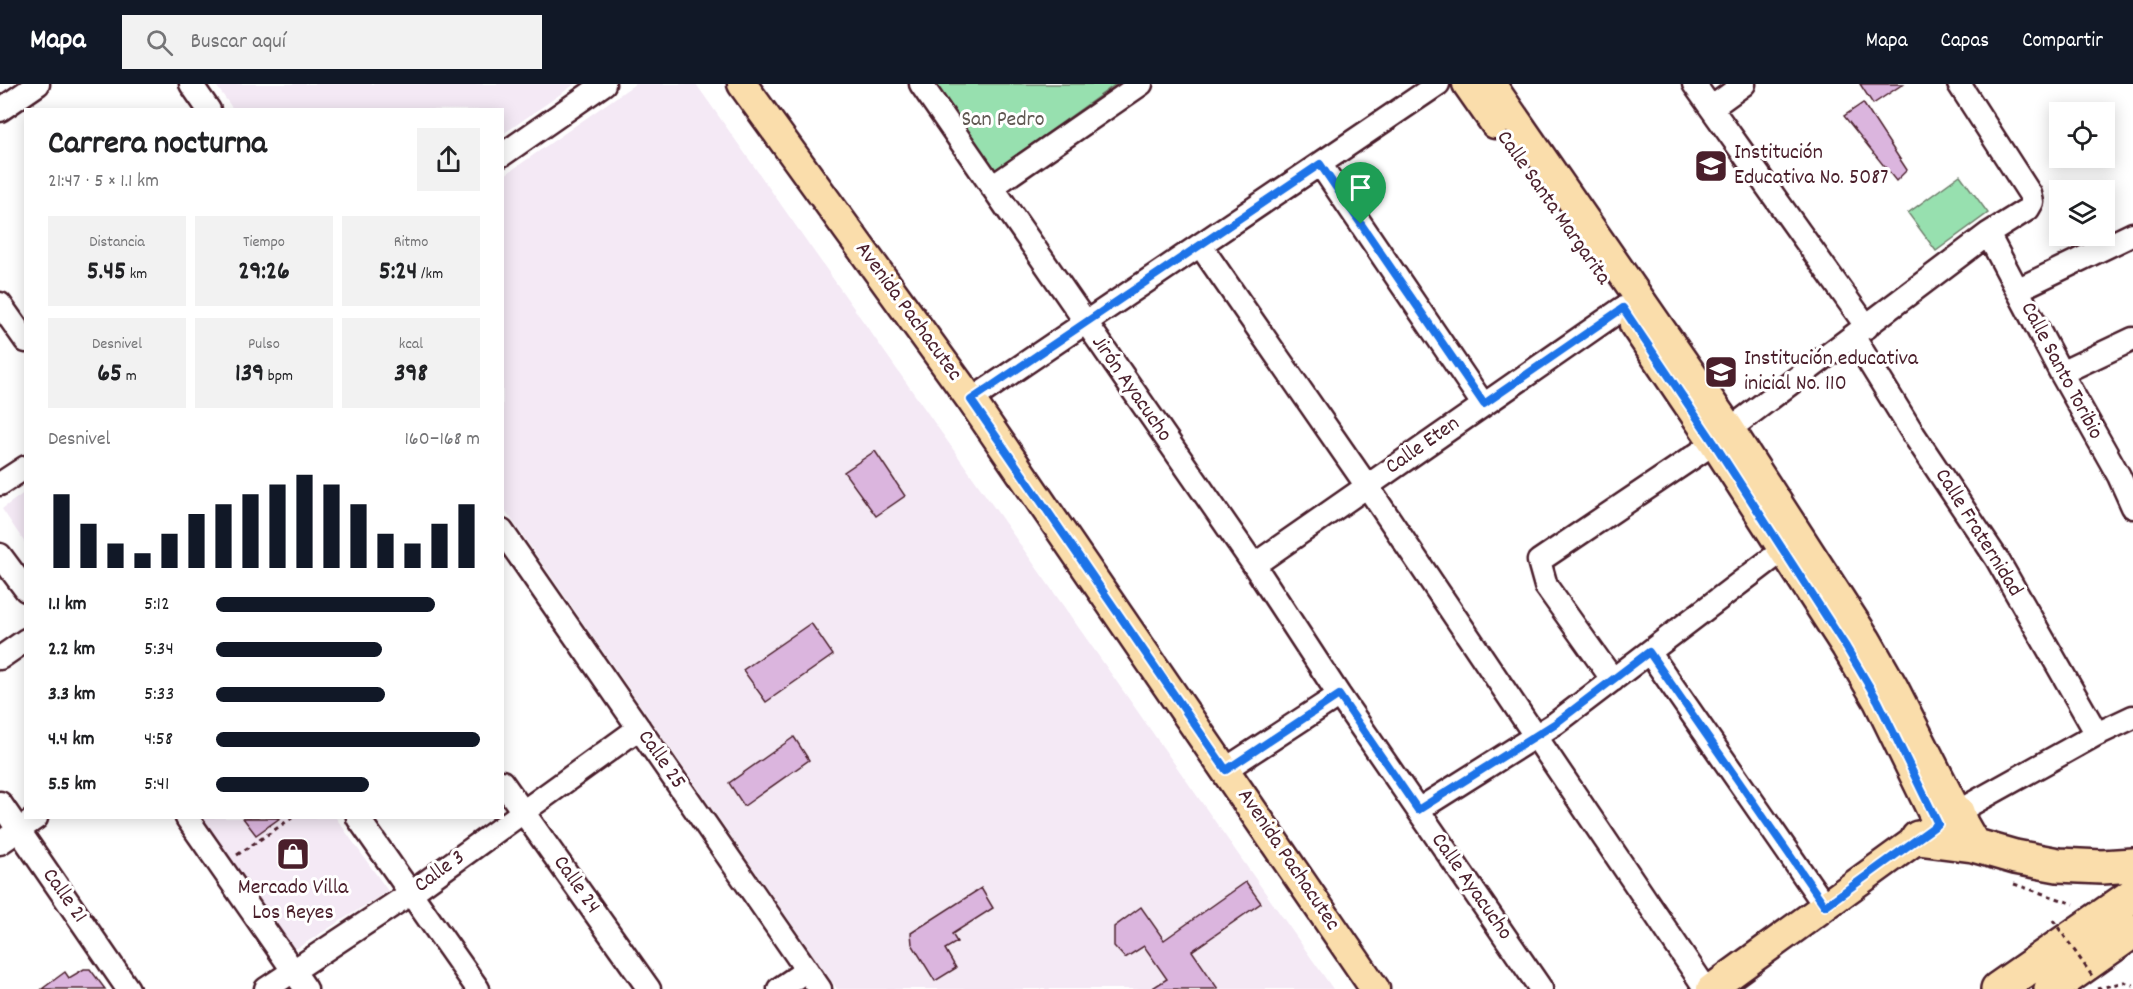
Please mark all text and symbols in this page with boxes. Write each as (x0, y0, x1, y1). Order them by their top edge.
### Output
search box (122, 15, 542, 69)
text: Mapa (30, 22, 86, 62)
icon: search (143, 26, 176, 59)
text: Buscar aquí (191, 27, 286, 58)
text: Mapa (1866, 27, 1908, 57)
text: Capas (1941, 27, 1989, 57)
text: Compartir (2022, 27, 2103, 57)
map controls (2049, 102, 2115, 246)
button: locate (2049, 102, 2115, 168)
park label: San Pedro (961, 105, 1045, 136)
text: Carrera nocturna (48, 122, 267, 169)
street label: Calle Santa Margarita (1488, 125, 1618, 292)
button: share (417, 128, 480, 191)
place label: Institución Educativa No. 5087 (1734, 138, 1888, 194)
school or university icon: Institución Educativa No. 5087 (1693, 148, 1729, 184)
pin (1335, 162, 1386, 224)
text: 21:47 · 5 × 1.1 km (48, 168, 159, 196)
icon: arrive (1344, 171, 1377, 204)
button: layers (2049, 180, 2115, 246)
text: Distancia (89, 231, 145, 254)
text: Tiempo (243, 231, 285, 254)
text: Ritmo (394, 231, 428, 254)
street label: Avenida Pachacutec (847, 236, 969, 388)
text: 5.45 (87, 254, 126, 291)
text: 29:26 (238, 254, 290, 291)
text: 5:24 (379, 254, 417, 291)
text: km (126, 263, 147, 286)
text: /km (417, 263, 443, 286)
street label: Calle Santo Toribio (2012, 297, 2110, 445)
street label: Jirón Ayacucho (1083, 330, 1179, 448)
text: Desnivel (92, 333, 142, 356)
text: Pulso (248, 333, 280, 356)
text: kcal (399, 333, 423, 356)
place label: Institución educativa inicial No. 110 (1744, 344, 1919, 400)
school or university icon: Institución educativa inicial No. 110 (1703, 354, 1739, 390)
text: 65 (97, 356, 122, 393)
text: 139 (235, 356, 264, 393)
text: 398 (394, 356, 428, 393)
text: m (122, 365, 137, 388)
text: bpm (264, 365, 293, 388)
street label: Calle Eten (1380, 409, 1466, 483)
text: Desnivel (48, 426, 110, 454)
text: 160–168 m (404, 426, 480, 454)
street label: Calle Fraternidad (1926, 463, 2030, 603)
text: 1.1 km (48, 591, 87, 619)
text: 5:12 (144, 591, 170, 619)
text: 2.2 km (48, 636, 95, 664)
text: 5:34 (144, 636, 174, 664)
text: 3.3 km (48, 681, 96, 709)
text: 5:33 (144, 681, 174, 709)
street label: Calle 25 (629, 724, 693, 796)
text: 4.4 km (48, 726, 94, 754)
text: 4:58 (144, 726, 173, 754)
text: 5.5 km (48, 771, 96, 799)
text: 5:41 (144, 771, 169, 799)
street label: Avenida Pachacutec (1229, 783, 1347, 937)
street label: Calle Ayacucho (1423, 827, 1519, 947)
shop icon: Mercado Villa Los Reyes (275, 836, 311, 872)
street label: Calle 3 (408, 843, 472, 901)
street label: Calle 24 (545, 849, 607, 921)
street label: Calle 21 (34, 862, 94, 930)
place label: Mercado Villa Los Reyes (238, 873, 349, 929)

